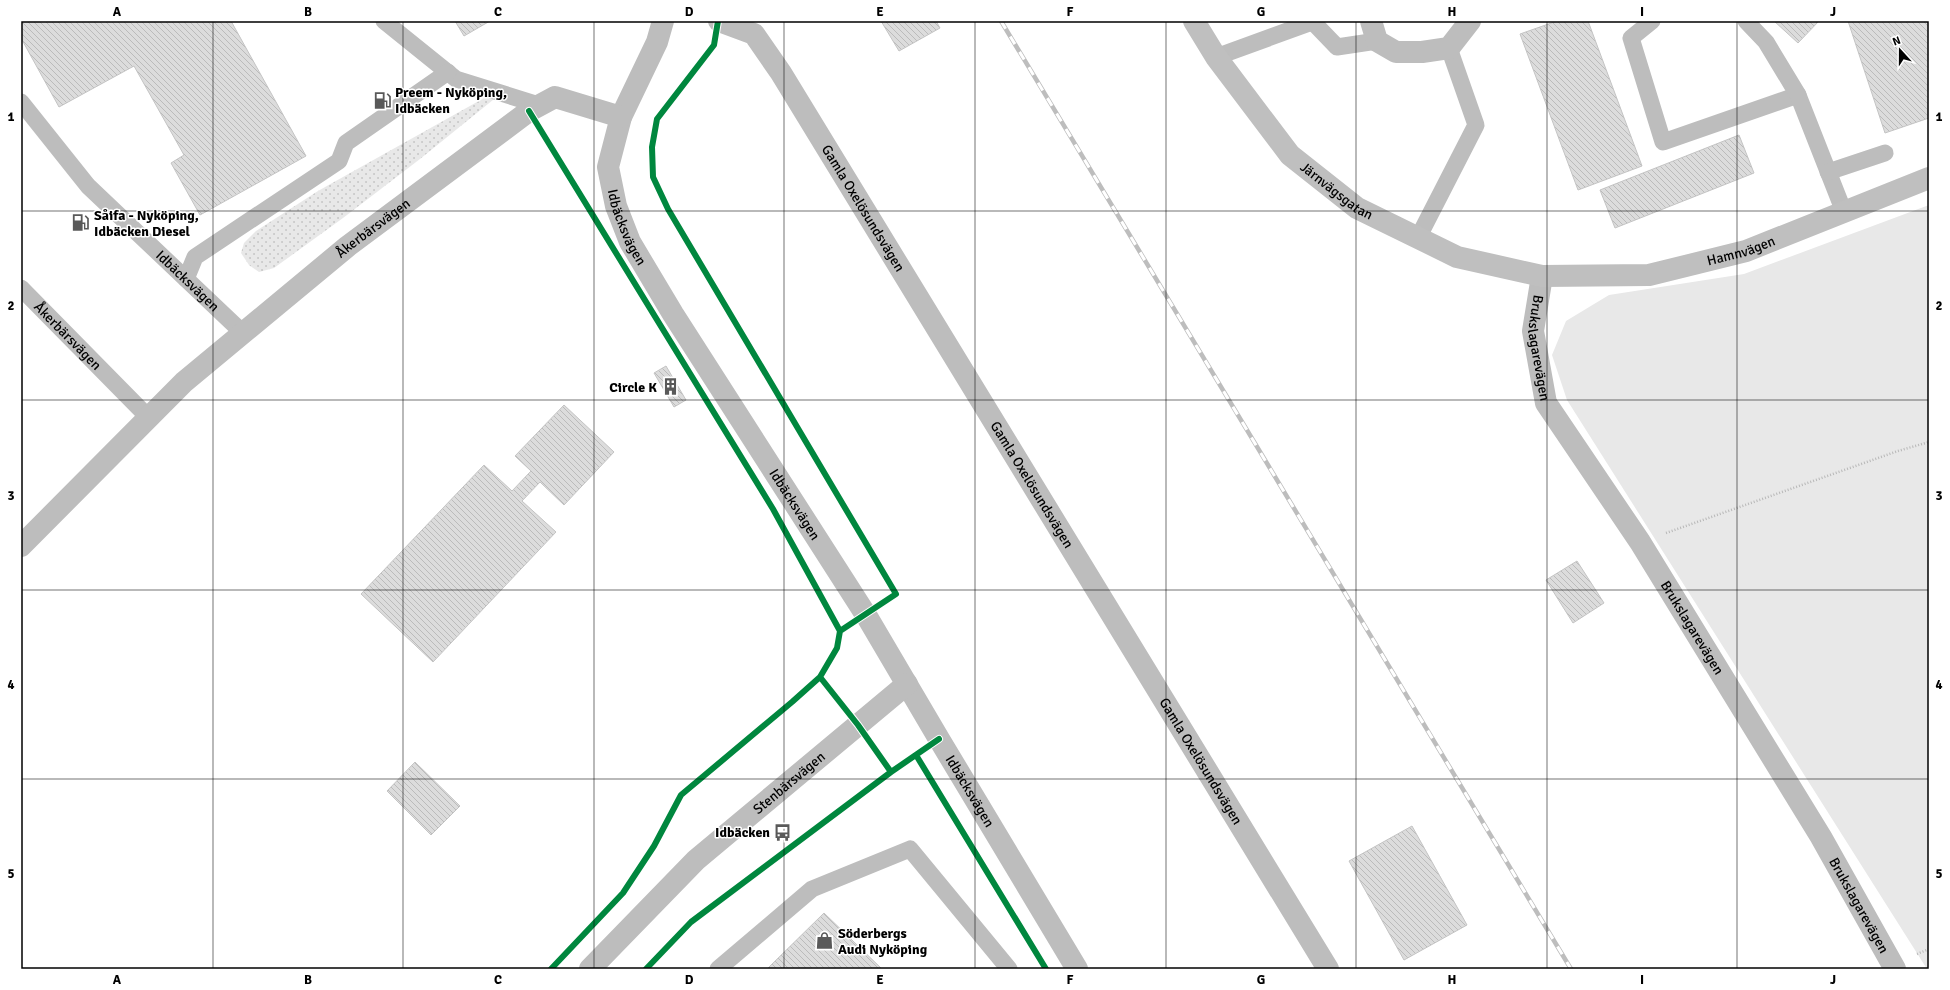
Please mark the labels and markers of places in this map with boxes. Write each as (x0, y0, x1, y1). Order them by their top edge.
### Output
place label: Preem - Nyköping, Idbäcken (395, 84, 507, 117)
fuel station icon: Preem - Nyköping, Idbäcken (372, 90, 392, 110)
place label: Såifa - Nyköping, Idbäcken Diesel (94, 207, 199, 240)
fuel station icon: Såifa - Nyköping, Idbäcken Diesel (71, 213, 91, 233)
building icon: Circle K (660, 377, 680, 397)
place label: Circle K (609, 379, 657, 396)
bus stop icon: Idbäcken (773, 822, 793, 842)
place label: Idbäcken (715, 824, 770, 841)
place label: Söderbergs Audi Nyköping (838, 925, 928, 958)
shop icon: Söderbergs Audi Nyköping (815, 931, 835, 951)

